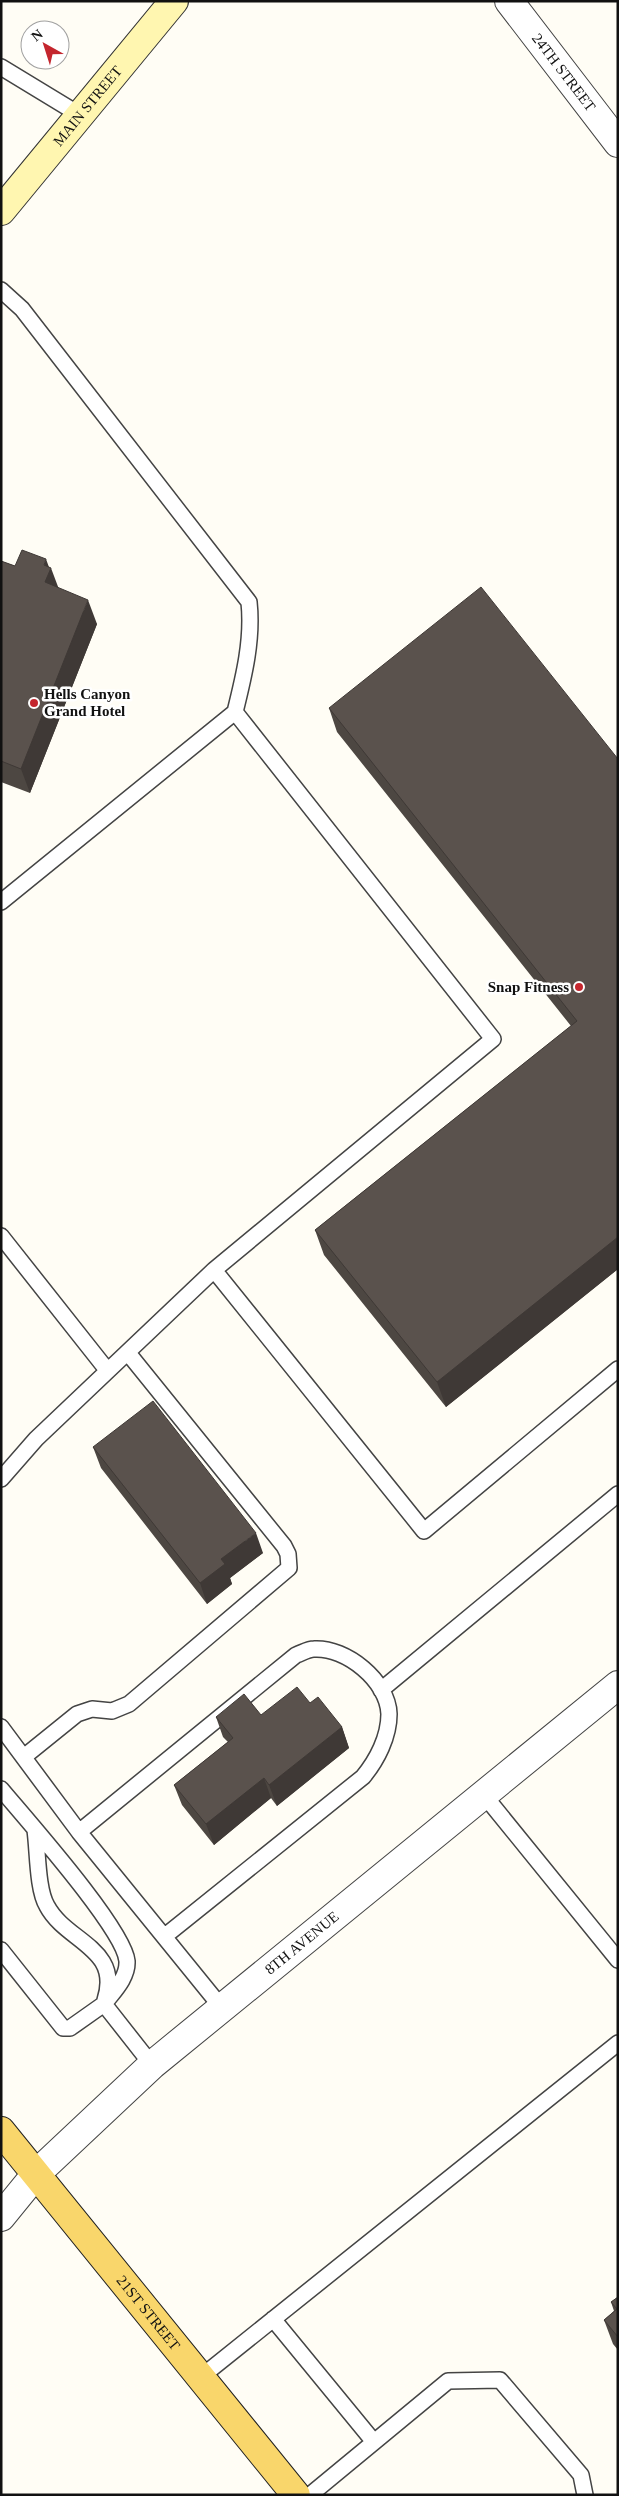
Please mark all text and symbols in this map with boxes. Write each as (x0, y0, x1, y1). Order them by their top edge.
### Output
north arrow (20, 20, 70, 70)
text: N (28, 26, 46, 44)
street label: 24TH STREET (529, 30, 599, 114)
street label: MAIN STREET (50, 63, 125, 149)
place label: Hells Canyon Grand Hotel (44, 686, 131, 719)
marker: Hells Canyon Grand Hotel (28, 697, 40, 709)
place label: Snap Fitness (488, 979, 569, 995)
marker: Snap Fitness (573, 981, 585, 993)
street label: 8TH AVENUE (262, 1908, 342, 1978)
street label: 21ST STREET (113, 2272, 183, 2353)

